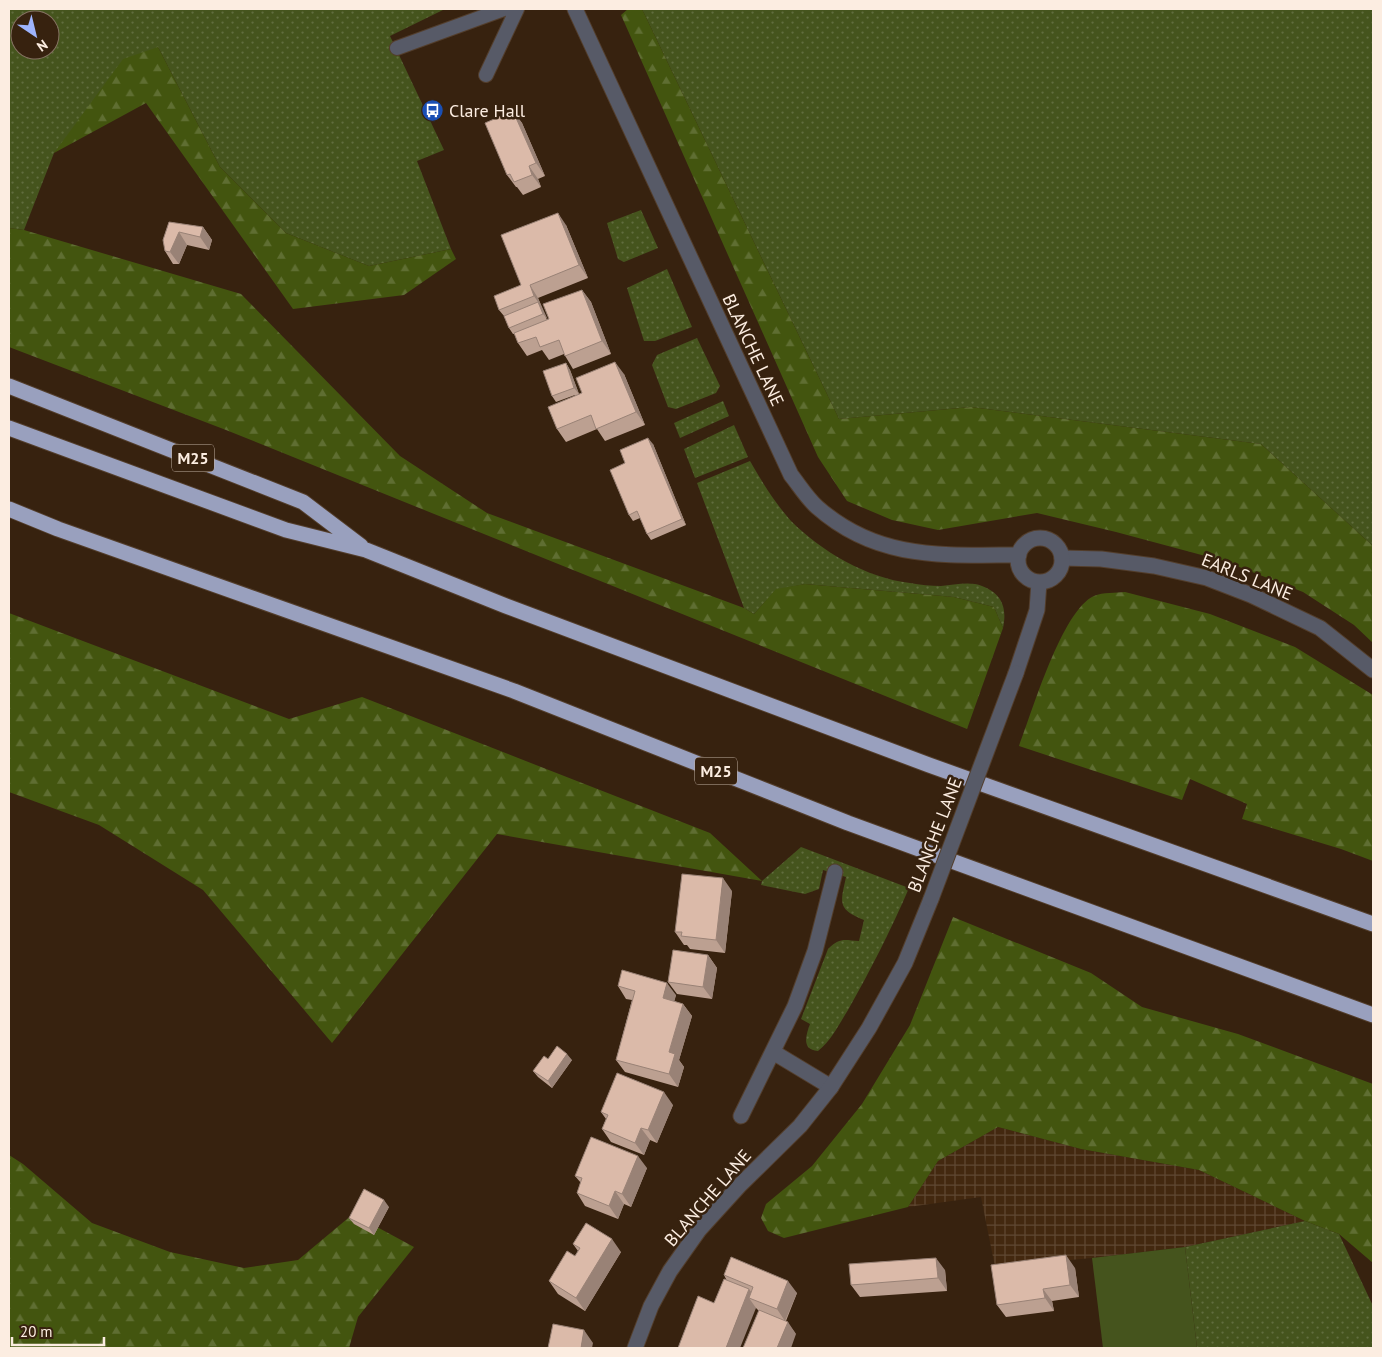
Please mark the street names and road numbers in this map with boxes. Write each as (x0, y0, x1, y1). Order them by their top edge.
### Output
street label: BLANCHE LANE (717, 290, 789, 410)
road number: M25 (172, 444, 214, 472)
street label: EARLS LANE (1198, 548, 1296, 605)
road number: M25 (695, 758, 737, 784)
street label: BLANCHE LANE (902, 774, 967, 895)
street label: BLANCHE LANE (659, 1144, 756, 1251)

